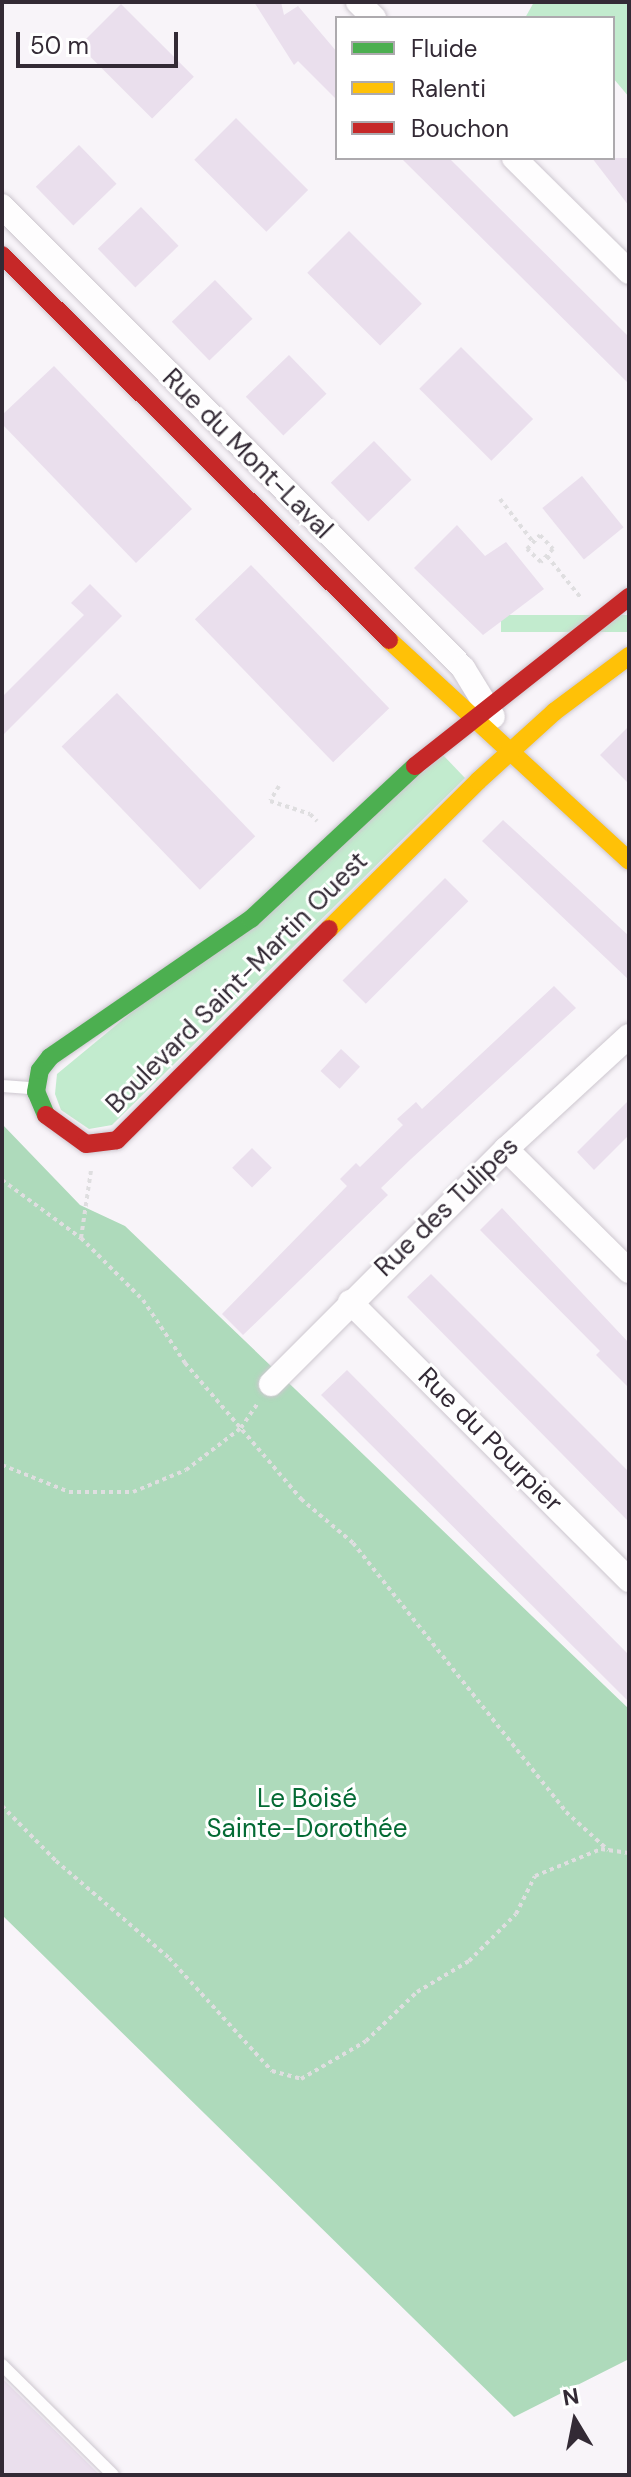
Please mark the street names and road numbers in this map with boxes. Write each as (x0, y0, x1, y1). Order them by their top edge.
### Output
street label: Rue du Mont-Laval (156, 363, 338, 545)
street label: Boulevard Saint-Martin Ouest (100, 846, 374, 1120)
street label: Rue des Tulipes (369, 1131, 525, 1283)
street label: Rue du Pourpier (411, 1361, 569, 1519)

